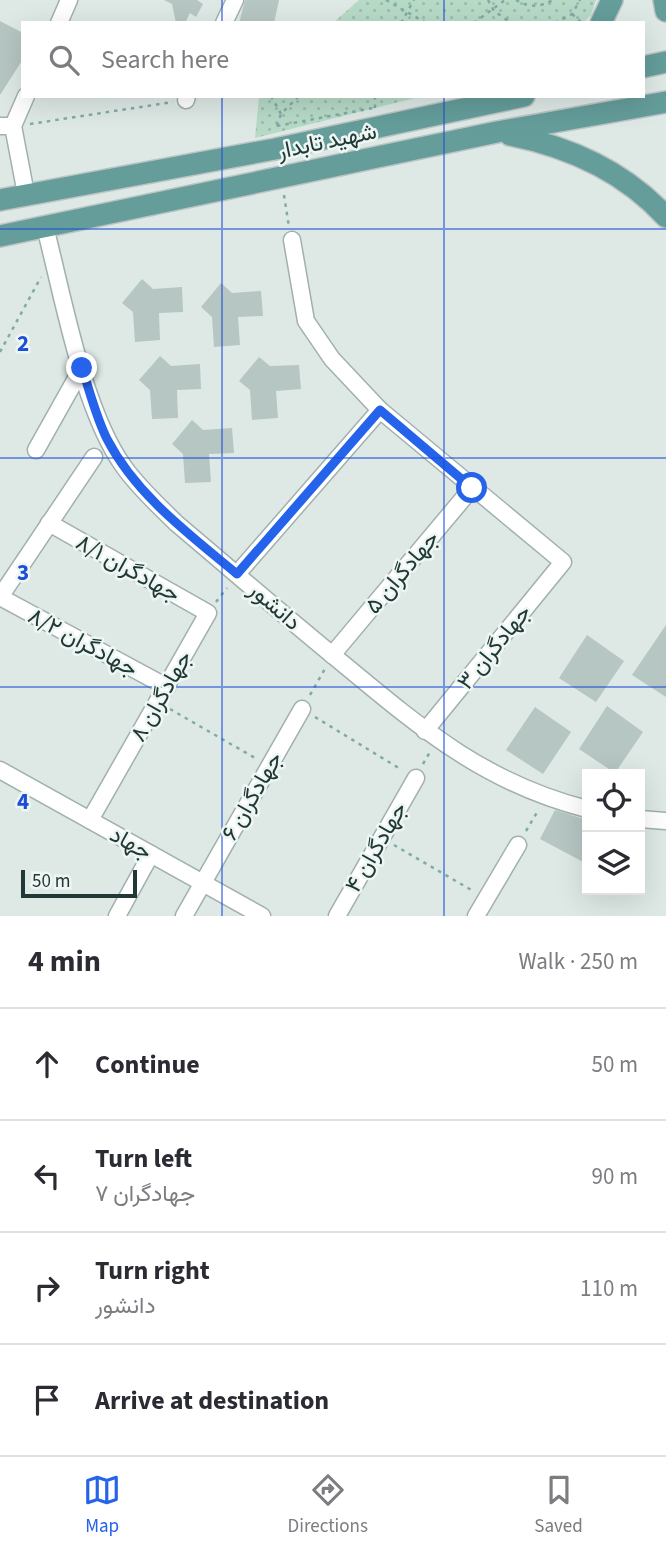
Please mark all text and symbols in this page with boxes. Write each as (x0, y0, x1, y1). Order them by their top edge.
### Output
search box (21, 21, 645, 98)
icon: search (45, 41, 83, 79)
text: Search here (101, 41, 229, 78)
street label: شهید تابدار (273, 114, 380, 168)
text: 2 (17, 327, 29, 360)
route end (66, 352, 97, 383)
route start (456, 472, 487, 503)
street label: جهادگران ۵ (357, 523, 447, 621)
street label: جهادگران ۸/۱ (70, 526, 186, 610)
text: 3 (17, 556, 29, 589)
street label: دانشور (241, 573, 309, 638)
street label: جهادگران ۳ (449, 597, 539, 697)
street label: جهادگران ۸/۲ (22, 599, 144, 685)
street label: جهادگران ۸ (122, 644, 200, 748)
street label: جهادگران ۶ (213, 745, 291, 847)
map controls (582, 769, 645, 895)
button: locate (582, 769, 645, 832)
text: 4 (17, 785, 29, 818)
street label: جهادگران ۴ (337, 796, 415, 898)
street label: جهاد (104, 818, 158, 868)
button: layers (582, 832, 645, 895)
scale bar (21, 867, 136, 899)
text: 50 m (32, 868, 70, 895)
text: 4 min (28, 940, 101, 983)
text: Walk · 250 m (519, 945, 638, 978)
icon: ahead (28, 1045, 66, 1083)
text: Continue (95, 1046, 200, 1083)
text: 50 m (591, 1048, 638, 1081)
text: Turn left (95, 1140, 192, 1177)
icon: left (28, 1157, 66, 1195)
text: 90 m (591, 1160, 638, 1193)
text: جهادگران ۷ (95, 1177, 195, 1210)
text: Turn right (95, 1252, 210, 1289)
icon: right (28, 1269, 66, 1307)
text: 110 m (580, 1272, 638, 1305)
text: دانشور (95, 1289, 155, 1322)
icon: arrive (28, 1381, 66, 1419)
text: Arrive at destination (95, 1382, 329, 1419)
tab: Map (83, 1471, 121, 1540)
tab: Directions (288, 1471, 368, 1540)
tab: Saved (534, 1471, 583, 1540)

